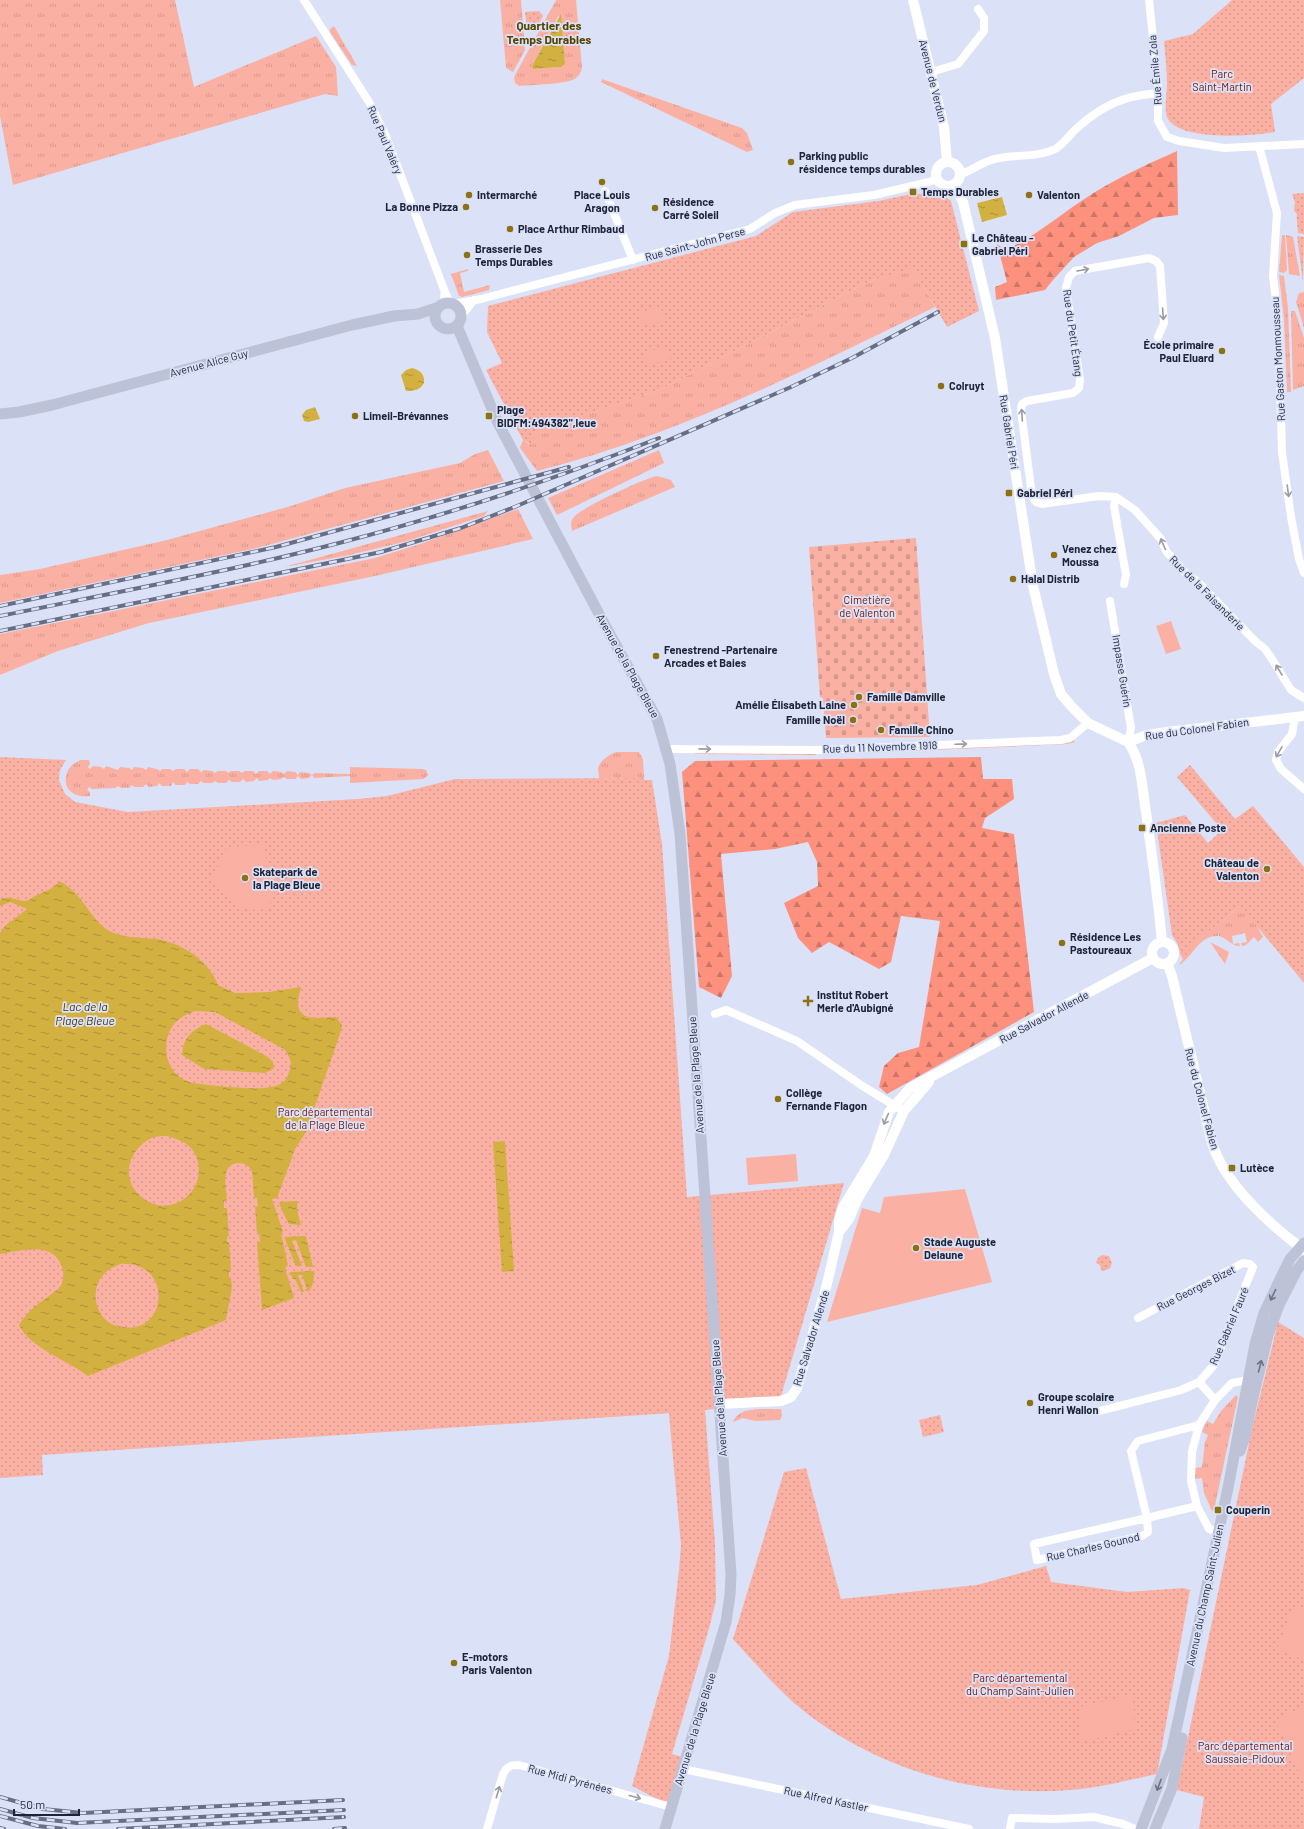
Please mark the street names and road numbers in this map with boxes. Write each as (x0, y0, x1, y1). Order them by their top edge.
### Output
street label: Rue Émile Zola (1145, 35, 1164, 105)
street label: Avenue de Verdun (917, 38, 950, 124)
street label: Rue Paul Valéry (365, 104, 406, 176)
street label: Rue Saint-John Perse (643, 224, 747, 263)
street label: Rue du Petit Étang (1061, 288, 1086, 378)
street label: Rue Gaston Monmousseau (1268, 296, 1287, 422)
street label: Avenue Alice Guy (168, 346, 249, 379)
street label: Rue Gabriel Péri (997, 394, 1022, 470)
street label: Rue de la Faisanderie (1167, 552, 1248, 633)
street label: Avenue de la Plage Bleue (594, 611, 663, 720)
street label: Impasse Guérin (1110, 634, 1135, 708)
street label: Rue du Colonel Fabien (1144, 715, 1250, 742)
street label: Rue du 11 Novembre 1918 (822, 738, 938, 755)
street label: Rue Salvador Allende (997, 987, 1091, 1046)
street label: Avenue de la Plage Bleue (685, 1016, 706, 1134)
street label: Rue du Colonel Fabien (1183, 1047, 1222, 1151)
street label: Rue Georges Bizet (1154, 1262, 1237, 1313)
street label: Rue Gabriel Fauré (1206, 1285, 1251, 1367)
street label: Rue Salvador Allende (790, 1288, 831, 1387)
street label: Avenue de la Plage Bleue (708, 1339, 729, 1457)
street label: Avenue du Champ Saint-Julien (1183, 1522, 1226, 1667)
street label: Rue Charles Gounod (1045, 1529, 1141, 1564)
street label: Avenue de la Plage Bleue (671, 1671, 718, 1787)
street label: Rue Midi Pyrénées (527, 1761, 614, 1796)
street label: Rue Alfred Kastler (783, 1783, 869, 1814)

